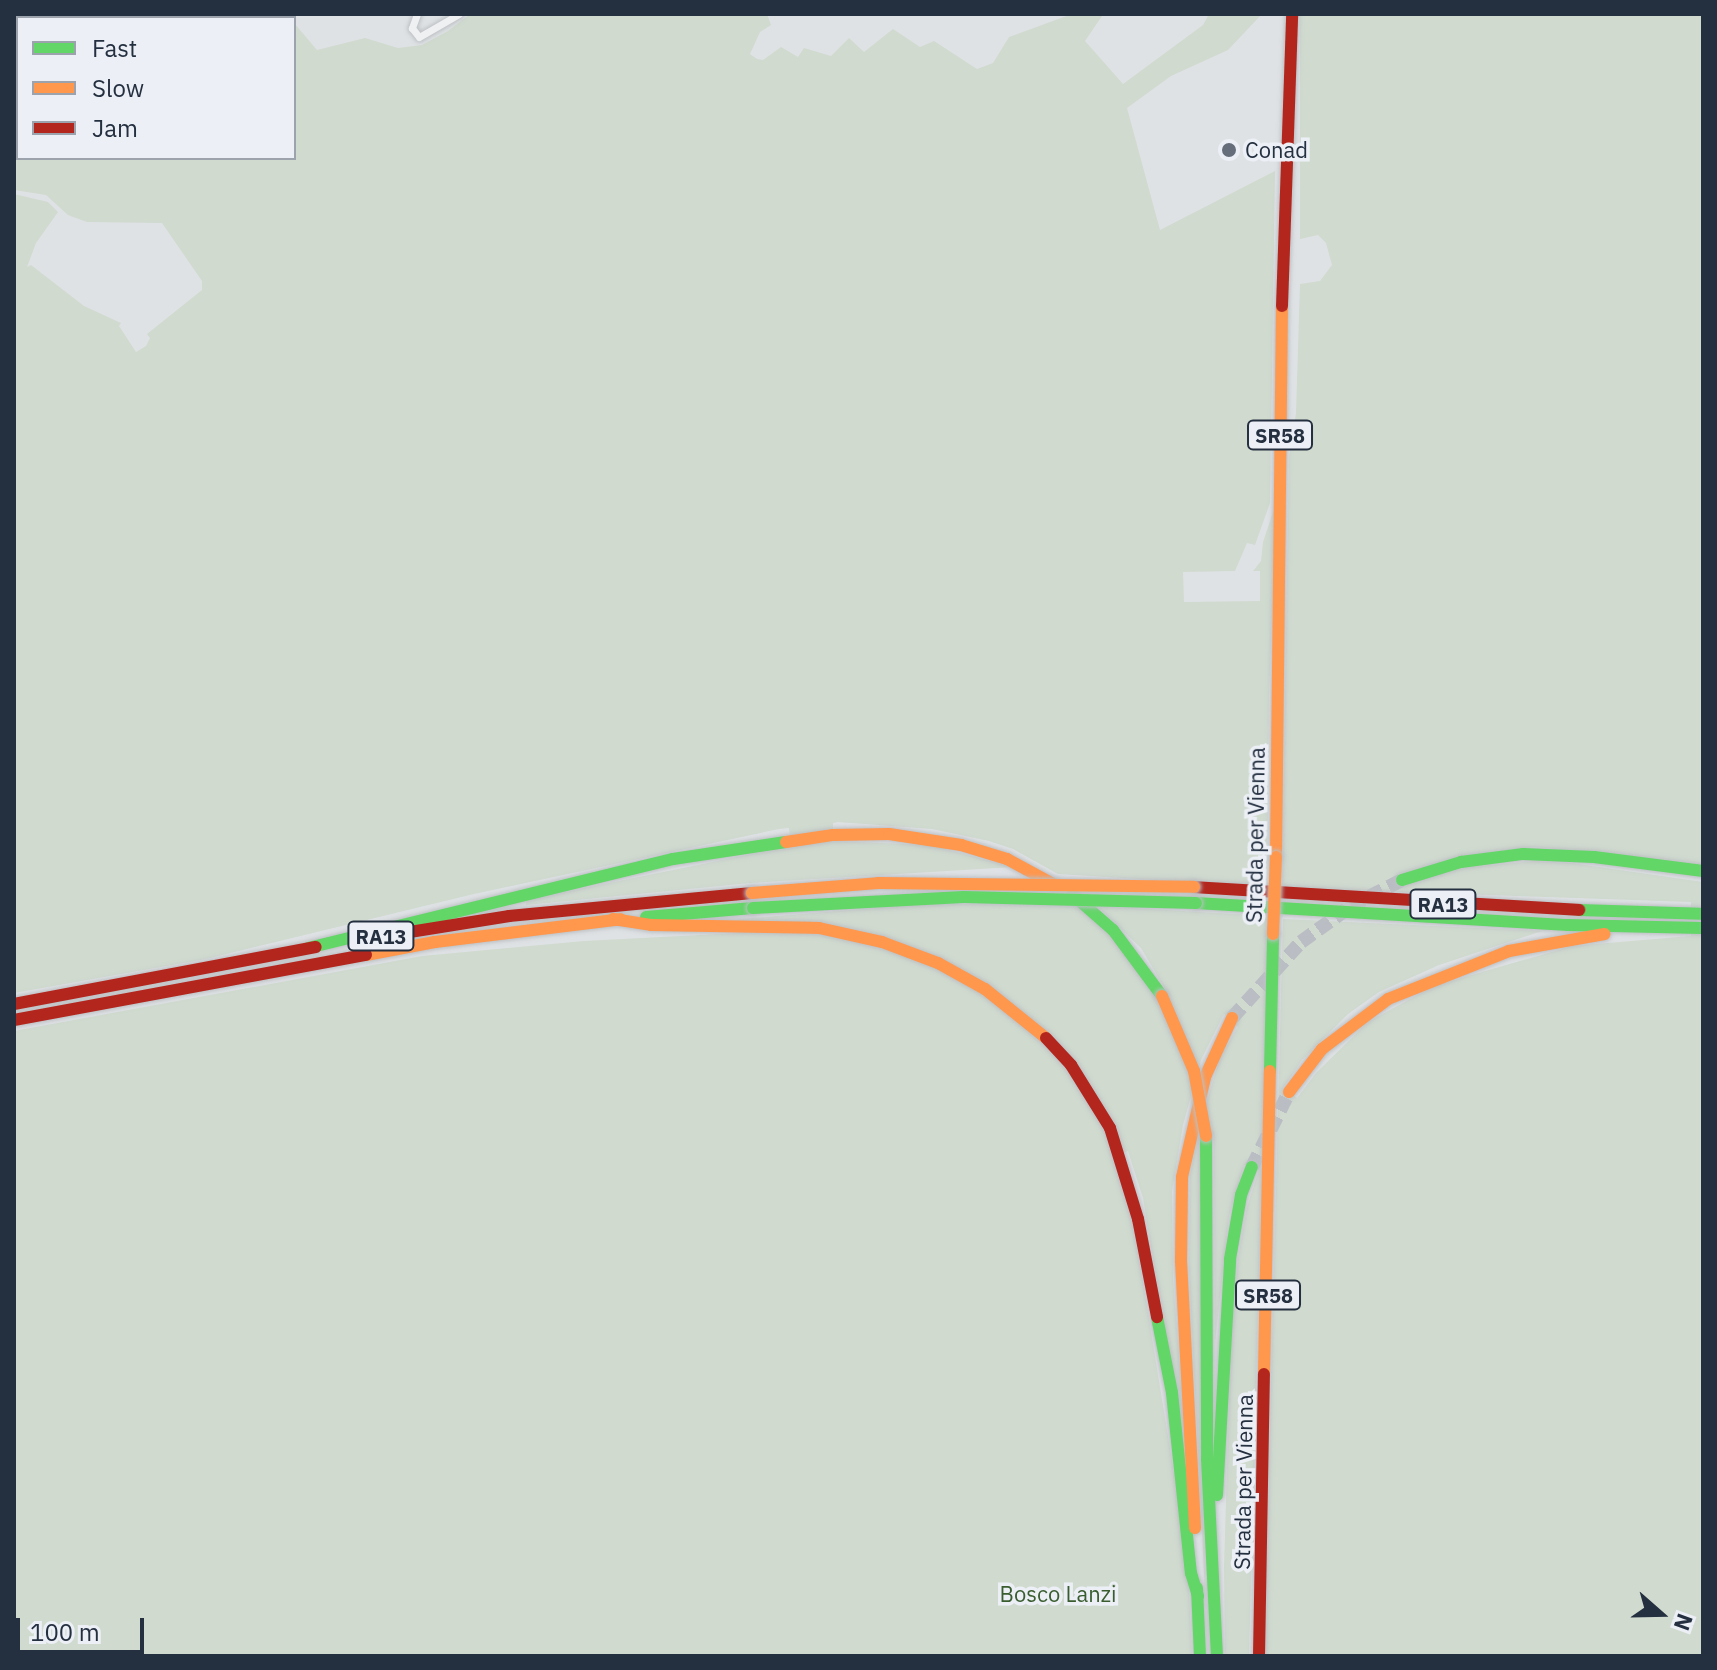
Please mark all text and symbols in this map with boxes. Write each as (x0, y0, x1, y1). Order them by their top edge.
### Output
legend (16, 16, 296, 160)
text: Fast (92, 32, 137, 64)
text: Slow (92, 72, 144, 104)
text: Jam (92, 112, 138, 144)
place label: Conad (1245, 137, 1308, 163)
marker: Conad (1220, 141, 1238, 159)
road number: SR58 (1246, 419, 1314, 451)
street label: Strada per Vienna (1240, 747, 1270, 923)
road number: RA13 (1409, 888, 1477, 920)
road number: RA13 (347, 920, 415, 952)
road number: SR58 (1234, 1279, 1302, 1311)
street label: Strada per Vienna (1228, 1394, 1258, 1570)
north arrow (1621, 1574, 1701, 1654)
park label: Bosco Lanzi (1000, 1581, 1116, 1607)
scale bar (20, 1602, 148, 1652)
text: N (1668, 1610, 1700, 1635)
text: 100 m (30, 1616, 100, 1648)

